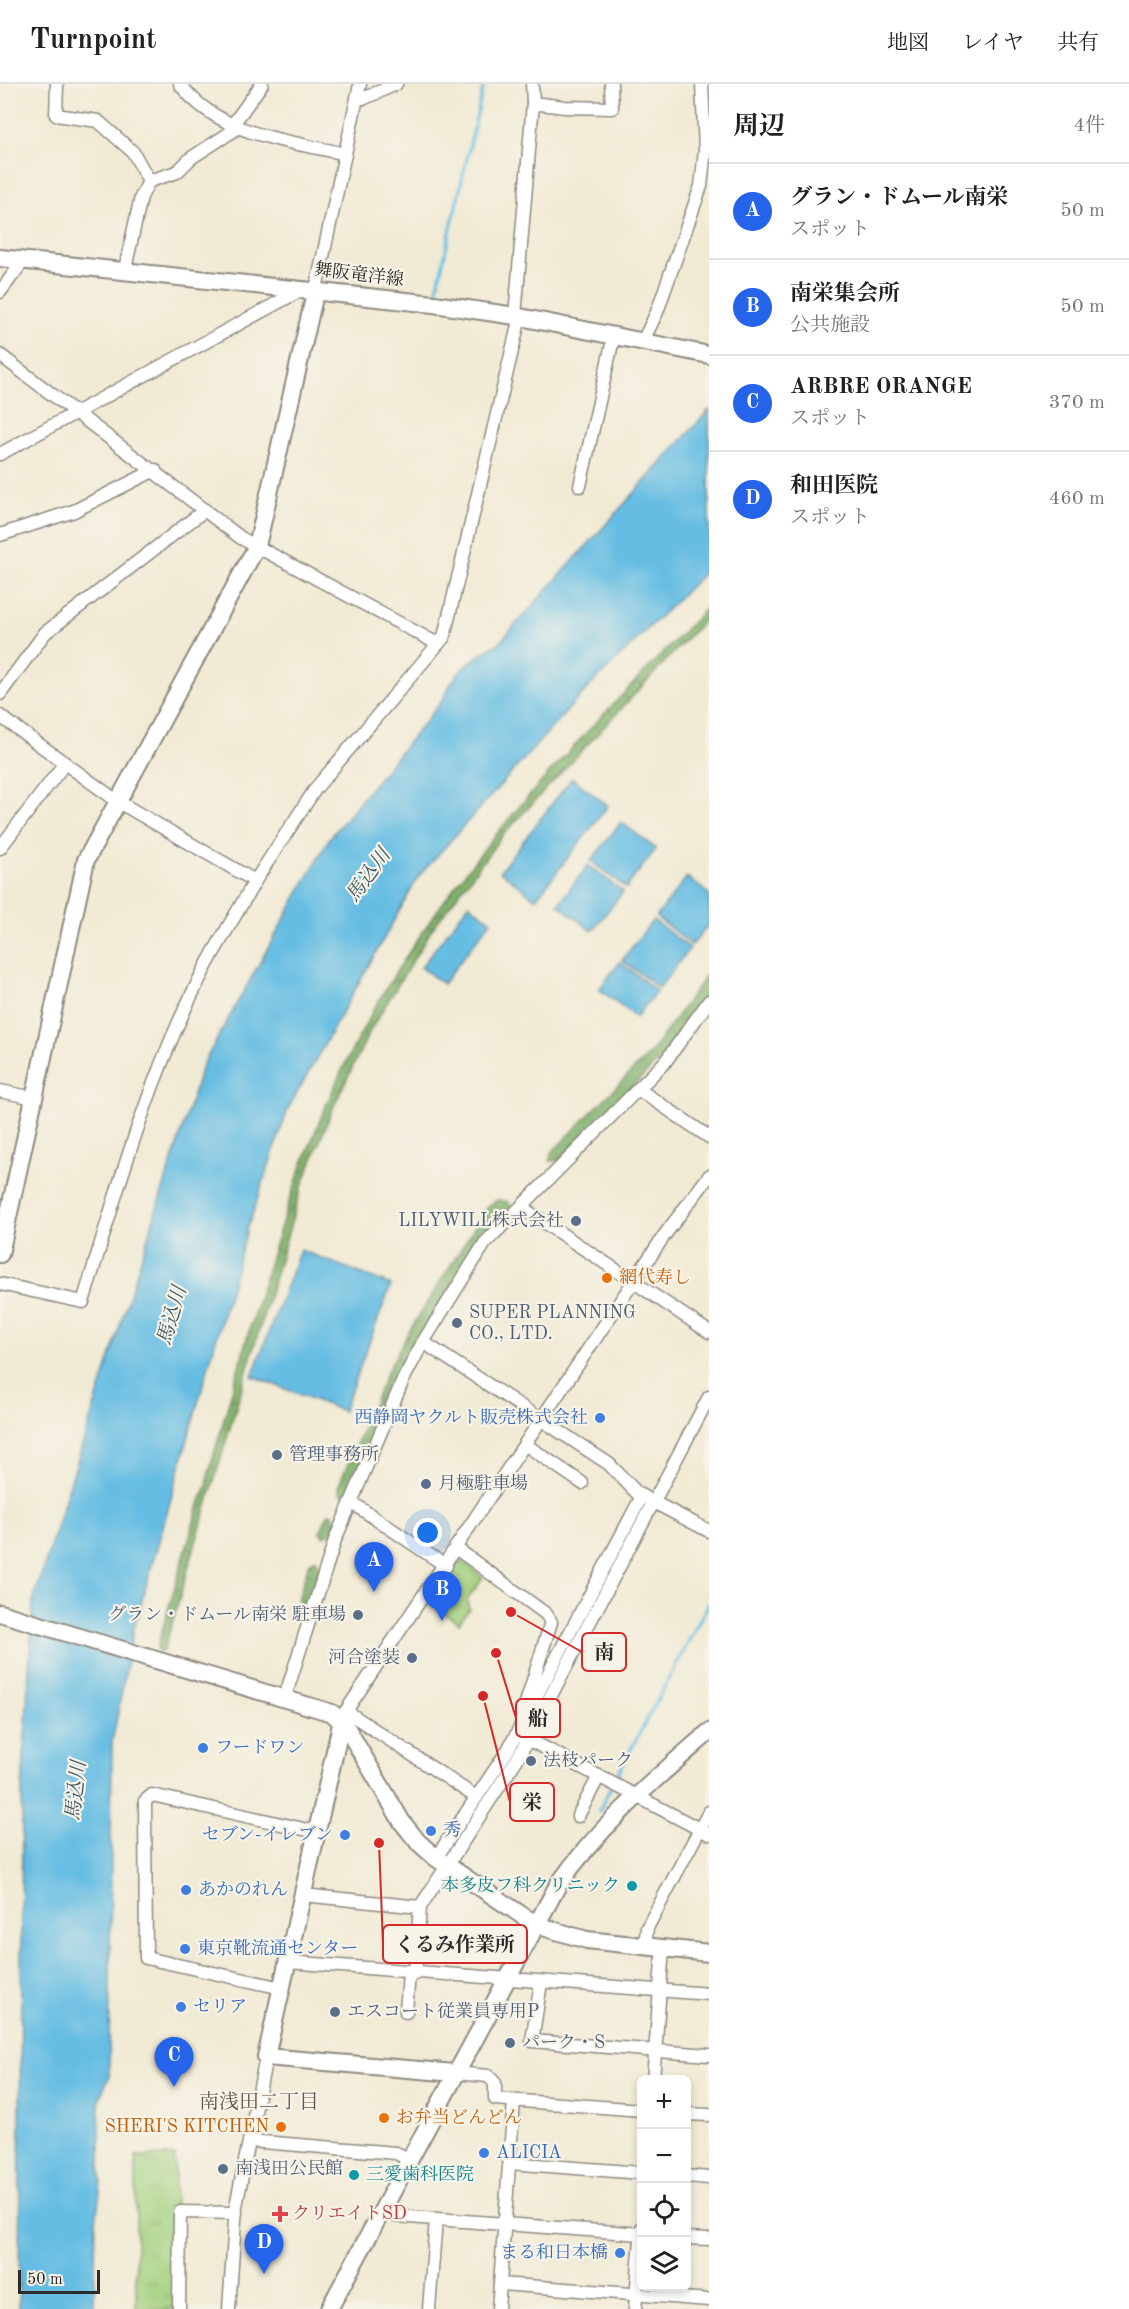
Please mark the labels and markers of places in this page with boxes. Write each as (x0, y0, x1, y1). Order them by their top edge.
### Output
place label: LILYWILL株式会社 (398, 1210, 564, 1230)
marker: LILYWILL株式会社 (569, 1214, 583, 1228)
place label: 網代寿し (619, 1267, 691, 1287)
marker: 網代寿し (600, 1271, 614, 1285)
place label: SUPER PLANNING CO., LTD. (469, 1304, 636, 1343)
marker: SUPER PLANNING CO., LTD. (450, 1316, 464, 1330)
place label: 西静岡ヤクルト販売株式会社 (355, 1407, 588, 1427)
marker: 西静岡ヤクルト販売株式会社 (593, 1411, 607, 1425)
place label: 管理事務所 (289, 1444, 379, 1464)
marker: 管理事務所 (270, 1448, 284, 1462)
place label: 月極駐車場 (438, 1473, 528, 1493)
marker: 月極駐車場 (419, 1477, 433, 1491)
pin: A (354, 1542, 394, 1592)
pin: B (422, 1572, 462, 1621)
place label: グラン・ドムール南栄 駐車場 (108, 1604, 346, 1624)
marker: グラン・ドムール南栄 駐車場 (351, 1608, 365, 1622)
callout: 南 (582, 1633, 626, 1671)
place label: 河合塗装 (328, 1647, 400, 1667)
marker: 河合塗装 (405, 1651, 419, 1665)
callout: 船 (516, 1699, 560, 1737)
place label: フードワン (215, 1739, 304, 1757)
marker: フードワン (196, 1741, 210, 1755)
place label: 法枝パーク (543, 1750, 633, 1770)
marker: 法枝パーク (524, 1754, 538, 1768)
callout: 栄 (510, 1783, 554, 1821)
place label: 秀 (443, 1820, 461, 1840)
marker: 秀 (424, 1824, 438, 1838)
place label: セブン-イレブン (202, 1825, 333, 1844)
marker: セブン-イレブン (338, 1828, 352, 1842)
place label: 本多皮フ科クリニック (441, 1875, 620, 1895)
marker: 本多皮フ科クリニック (625, 1879, 639, 1893)
place label: あかのれん (198, 1880, 288, 1899)
marker: あかのれん (179, 1883, 193, 1897)
callout: くるみ作業所 (383, 1925, 527, 1963)
place label: 東京靴流通センター (197, 1938, 358, 1958)
marker: 東京靴流通センター (178, 1942, 192, 1956)
place label: セリア (193, 1998, 247, 2016)
marker: セリア (174, 2000, 188, 2014)
place label: エスコート従業員専用P (347, 2001, 539, 2021)
marker: エスコート従業員専用P (328, 2005, 342, 2019)
place label: パーク・S (522, 2034, 605, 2052)
marker: パーク・S (503, 2036, 517, 2050)
pin: C (154, 2038, 194, 2087)
place label: お弁当どんどん (396, 2107, 522, 2127)
marker: お弁当どんどん (377, 2111, 391, 2125)
place label: SHERI'S KITCHEN (105, 2118, 269, 2136)
marker: SHERI'S KITCHEN (274, 2120, 288, 2134)
place label: ALICIA (496, 2144, 562, 2162)
marker: ALICIA (477, 2146, 491, 2160)
place label: 南浅田公民館 (235, 2158, 343, 2178)
marker: 南浅田公民館 (216, 2162, 230, 2176)
place label: 三愛歯科医院 (366, 2164, 474, 2184)
marker: 三愛歯科医院 (347, 2168, 361, 2182)
place label: クリエイトSD (292, 2205, 407, 2223)
marker: クリエイトSD (273, 2207, 287, 2221)
pin: D (244, 2224, 284, 2274)
place label: まる和日本橋 (500, 2242, 608, 2262)
marker: まる和日本橋 (613, 2246, 627, 2260)

